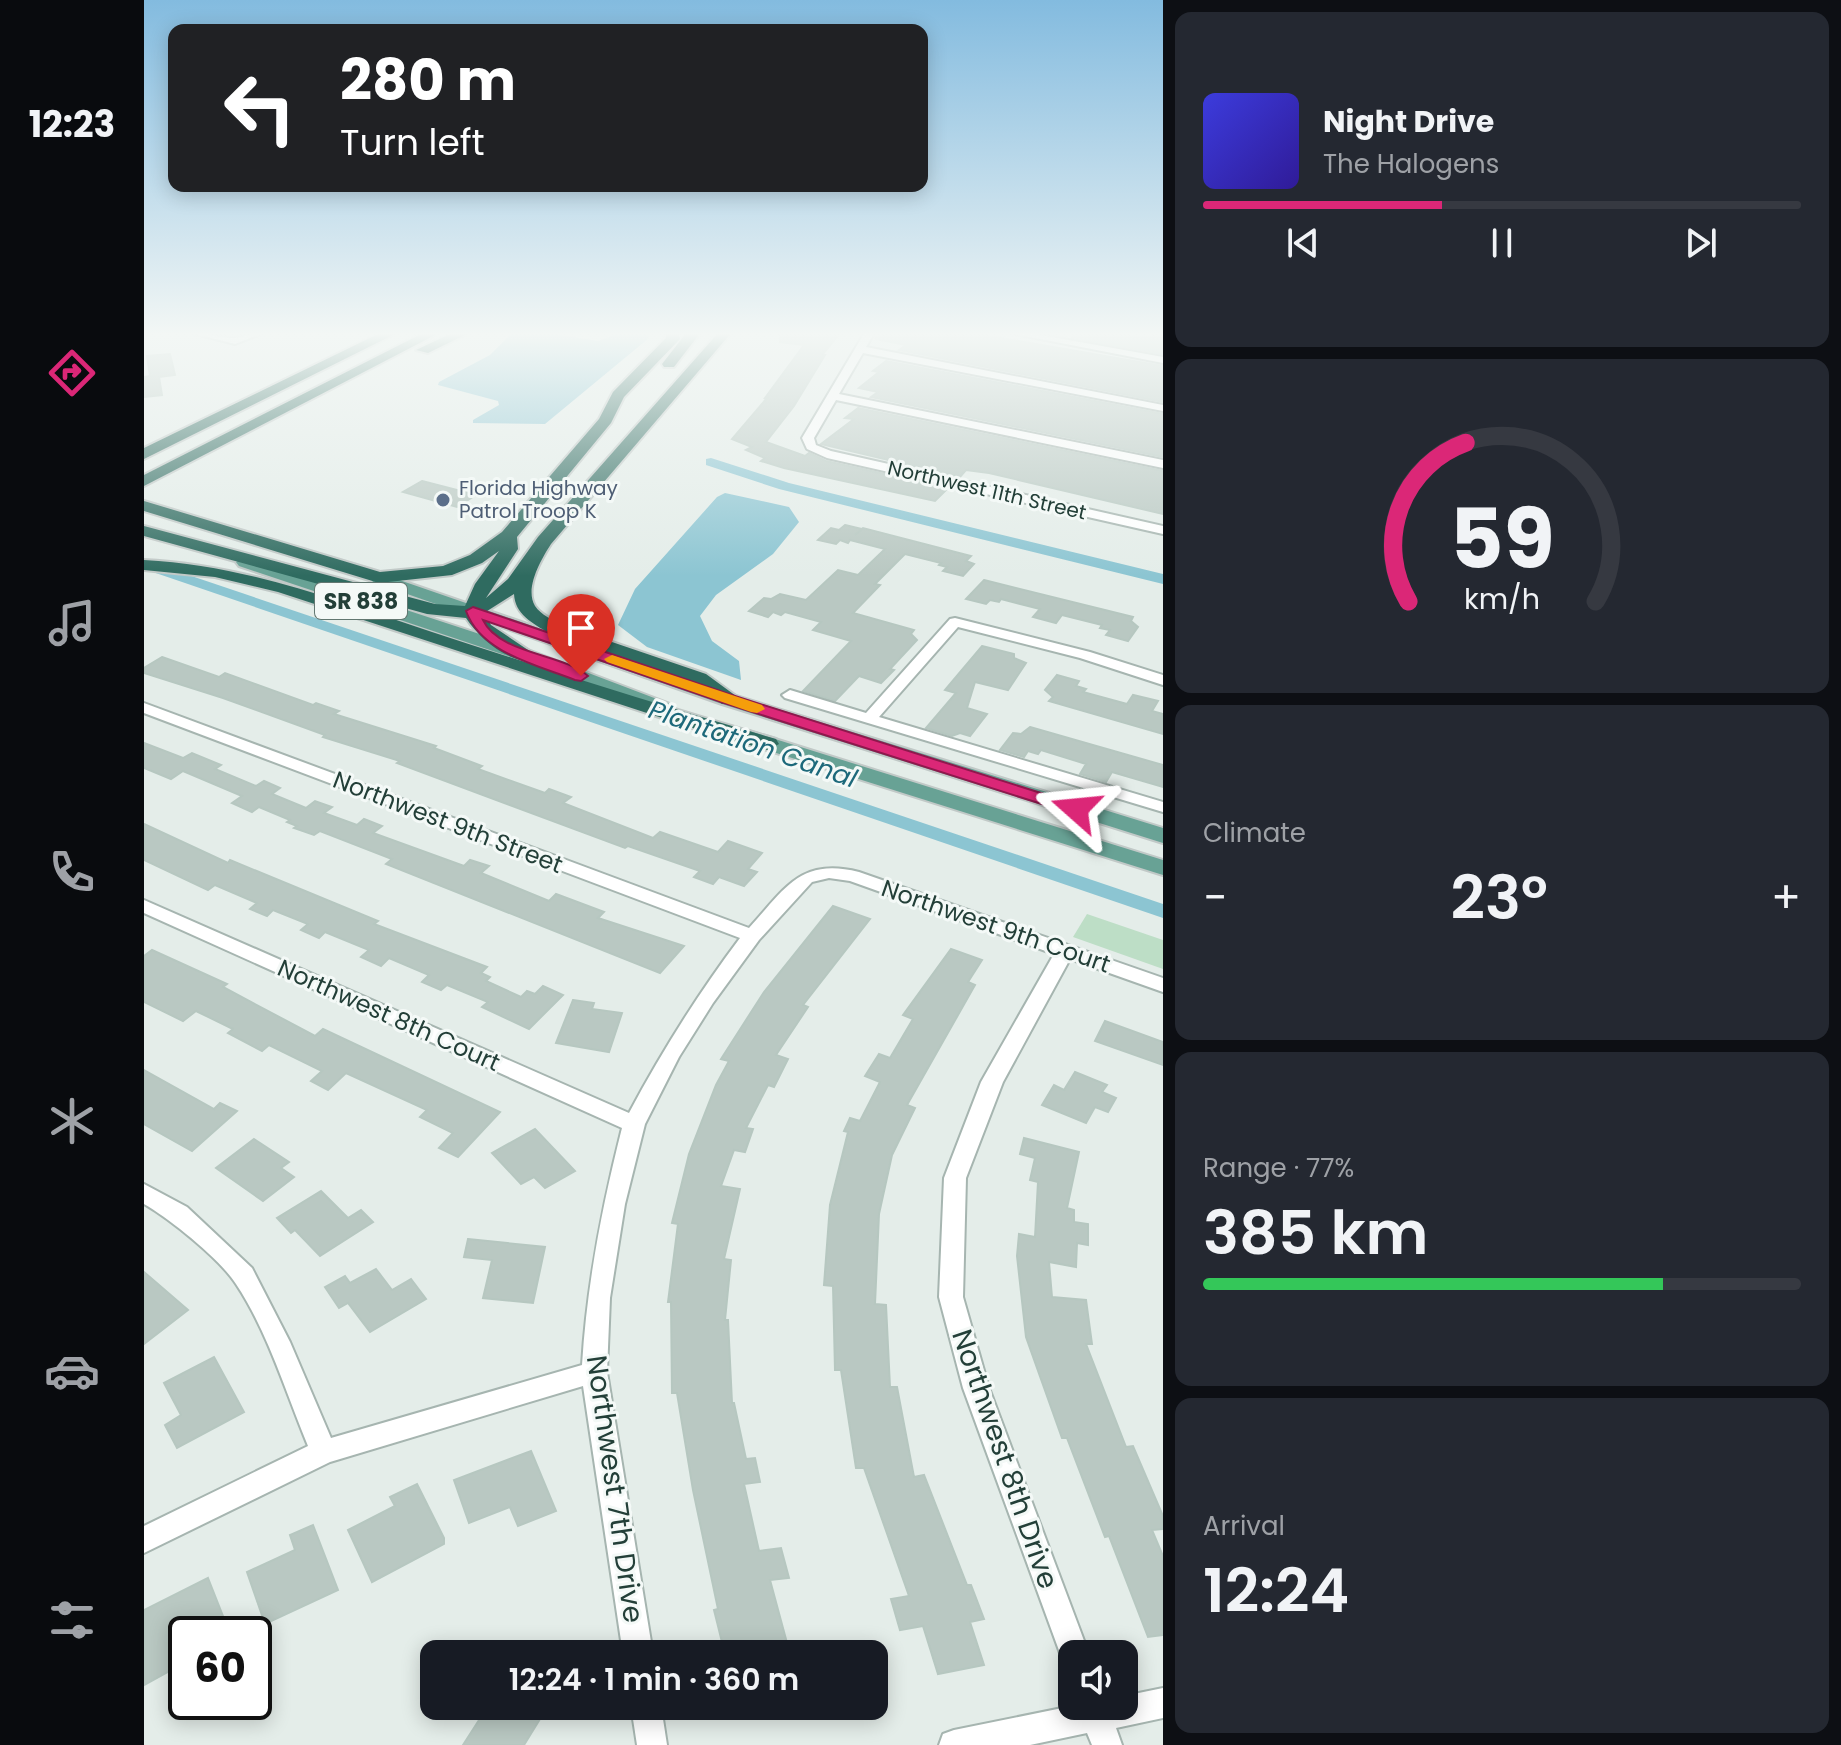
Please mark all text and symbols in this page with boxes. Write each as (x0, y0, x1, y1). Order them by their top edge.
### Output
text: 280 m (340, 41, 516, 120)
icon: left (208, 56, 312, 160)
text: 12:23 (29, 99, 115, 150)
text: Night Drive (1323, 100, 1494, 143)
text: Turn left (340, 117, 485, 168)
text: The Halogens (1323, 146, 1499, 182)
icon: previous (1281, 221, 1325, 265)
icon: pause (1480, 221, 1524, 265)
icon: next (1679, 221, 1723, 265)
icon: directions (44, 345, 100, 401)
street label: Northwest 11th Street (885, 454, 1089, 526)
place label: Florida Highway Patrol Troop K (459, 474, 618, 525)
text: 59 (1449, 480, 1555, 596)
marker: Florida Highway Patrol Troop K (434, 491, 452, 509)
text: km/h (1464, 579, 1540, 619)
road number: SR 838 (315, 583, 407, 619)
pin (547, 594, 615, 676)
icon: music (44, 595, 100, 651)
icon: arrive (559, 606, 603, 650)
water label: Plantation Canal (644, 692, 862, 797)
street label: Northwest 9th Street (328, 763, 568, 881)
position arrow (1034, 767, 1118, 851)
text: Climate (1203, 815, 1306, 851)
icon: phone (44, 844, 100, 900)
text: 23° (1451, 856, 1548, 940)
text: − (1203, 867, 1227, 928)
text: + (1771, 867, 1801, 928)
street label: Northwest 9th Court (877, 871, 1115, 981)
street label: Northwest 8th Court (273, 951, 505, 1079)
icon: climate (44, 1093, 100, 1149)
text: Range · 77% (1203, 1150, 1354, 1186)
text: 385 km (1203, 1191, 1428, 1275)
street label: Northwest 8th Drive (942, 1324, 1068, 1594)
icon: car (44, 1343, 100, 1399)
street label: Northwest 7th Drive (577, 1353, 653, 1625)
text: Arrival (1203, 1508, 1285, 1544)
text: 12:24 (1203, 1549, 1349, 1633)
icon: filters (44, 1592, 100, 1648)
speed limit sign: 60 (168, 1616, 272, 1720)
map controls (1058, 1640, 1138, 1720)
button: sound (1058, 1640, 1138, 1720)
text: 12:24 · 1 min · 360 m (509, 1658, 799, 1701)

